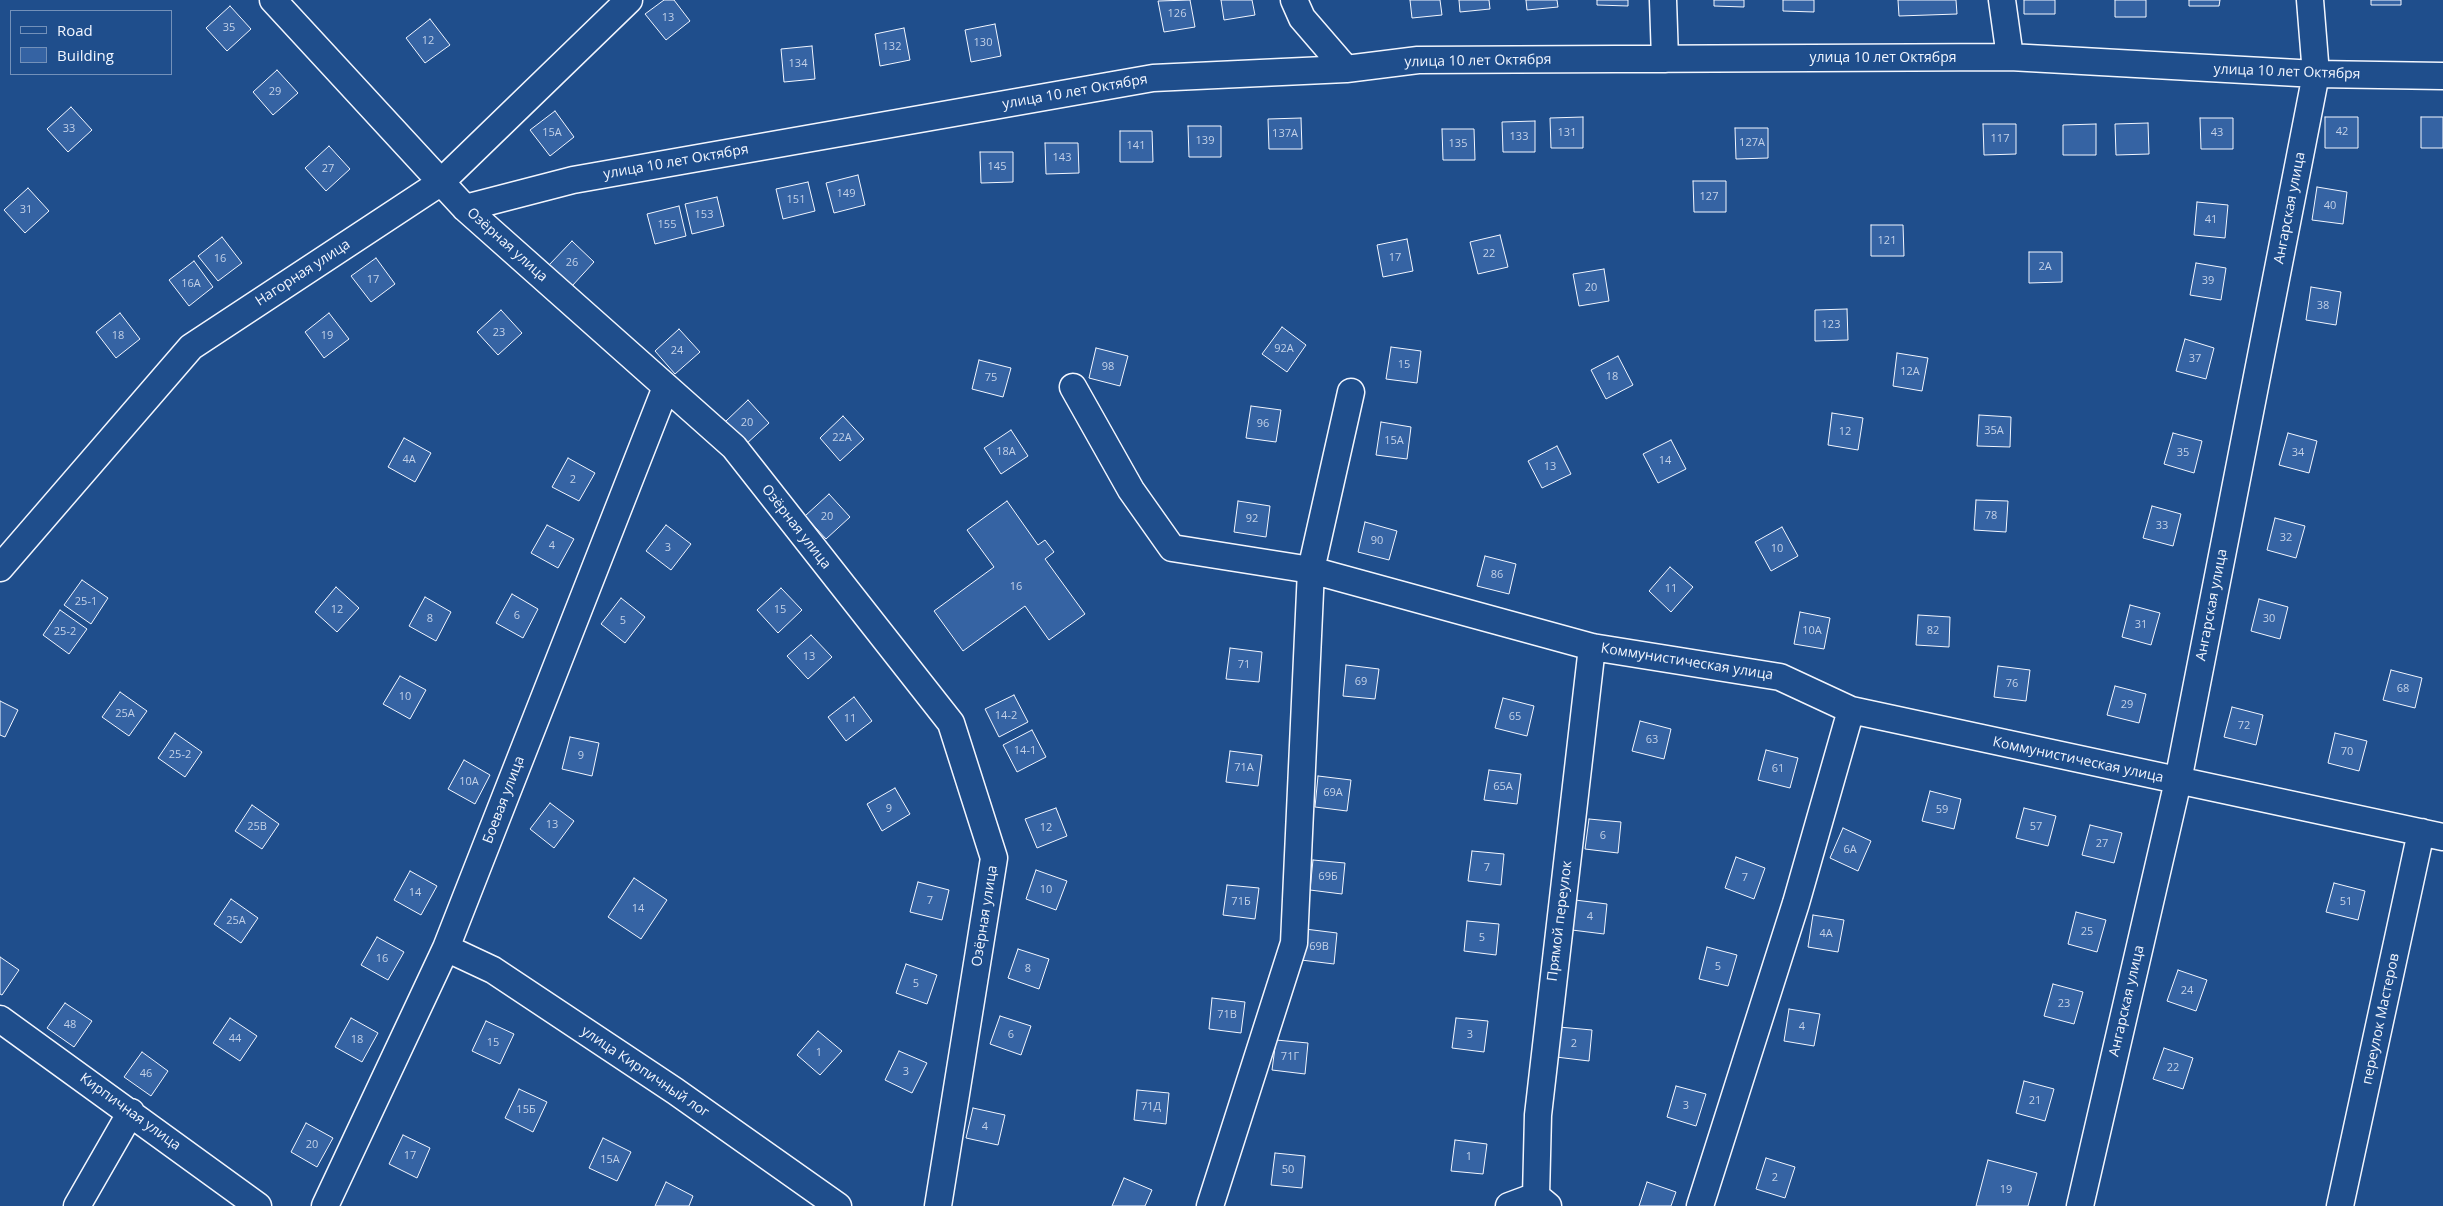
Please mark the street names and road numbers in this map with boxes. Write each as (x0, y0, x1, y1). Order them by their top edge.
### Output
street label: улица 10 лет Октября (1810, 50, 1956, 66)
street label: улица 10 лет Октября (1404, 51, 1552, 71)
street label: улица 10 лет Октября (2213, 61, 2361, 83)
street label: улица 10 лет Октября (1001, 71, 1149, 113)
street label: улица 10 лет Октября (602, 141, 750, 183)
street label: Ангарская улица (2271, 151, 2309, 265)
street label: Озёрная улица (463, 204, 551, 286)
street label: Нагорная улица (252, 236, 354, 310)
street label: Озёрная улица (758, 481, 834, 573)
street label: Ангарская улица (2193, 548, 2231, 662)
street label: Коммунистическая улица (1600, 640, 1774, 684)
street label: Коммунистическая улица (1991, 734, 2165, 786)
street label: Боевая улица (480, 754, 528, 846)
street label: Прямой переулок (1544, 860, 1576, 982)
street label: Озёрная улица (969, 864, 1001, 968)
street label: Ангарская улица (2106, 944, 2148, 1058)
street label: переулок Мастеров (2359, 952, 2403, 1086)
street label: улица Кирпичный лог (578, 1023, 712, 1121)
street label: Кирпичная улица (76, 1070, 184, 1154)

